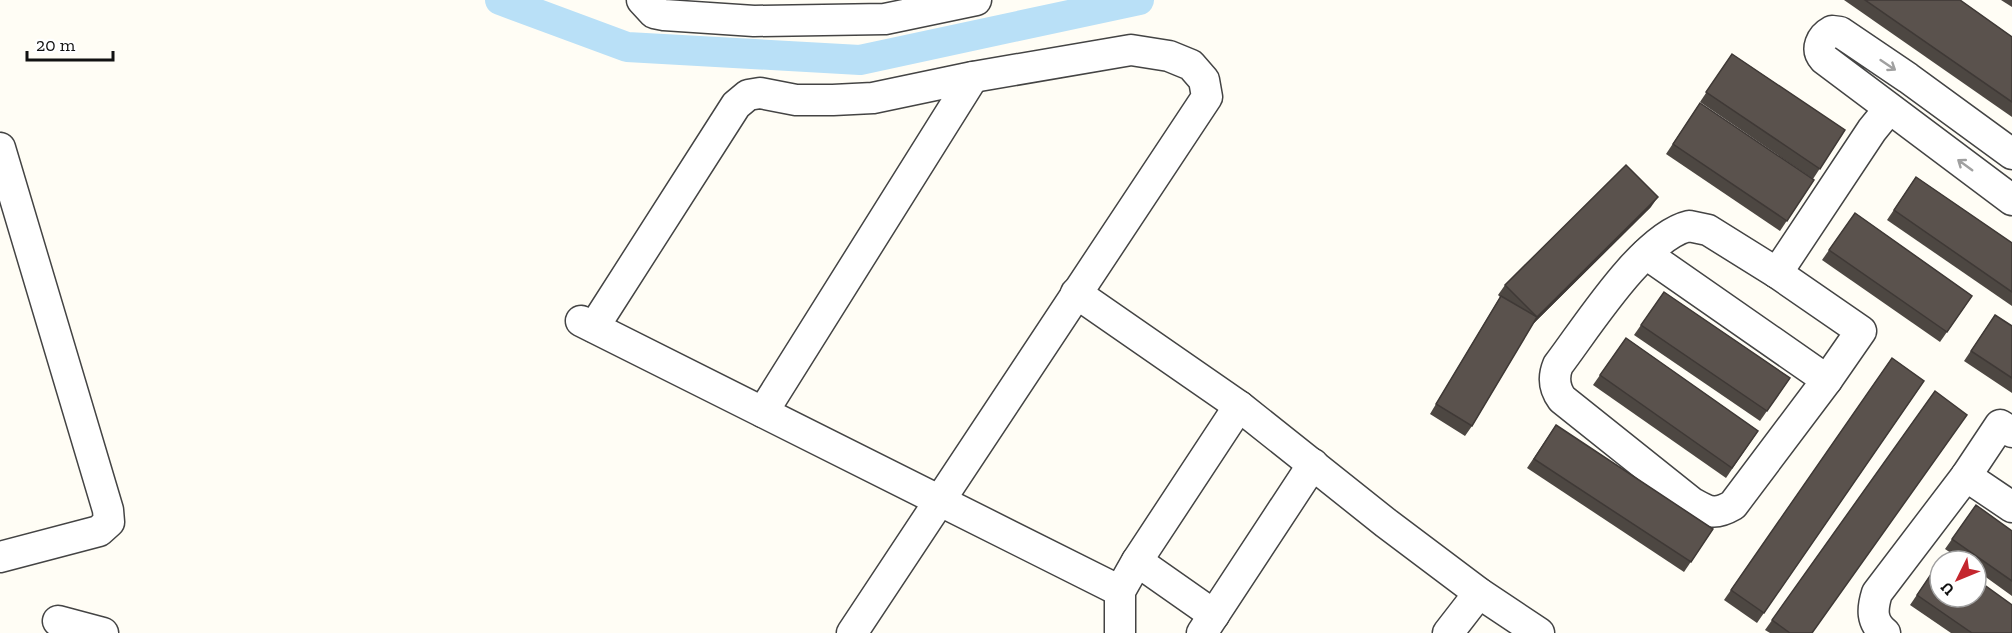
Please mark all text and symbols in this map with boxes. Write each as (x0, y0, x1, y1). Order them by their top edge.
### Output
scale bar (27, 24, 112, 62)
text: 20 m (36, 34, 76, 56)
one-way arrow (1880, 59, 1896, 71)
one-way arrow (1957, 159, 1973, 171)
north arrow (1928, 549, 1988, 609)
text: U (1936, 578, 1958, 600)

